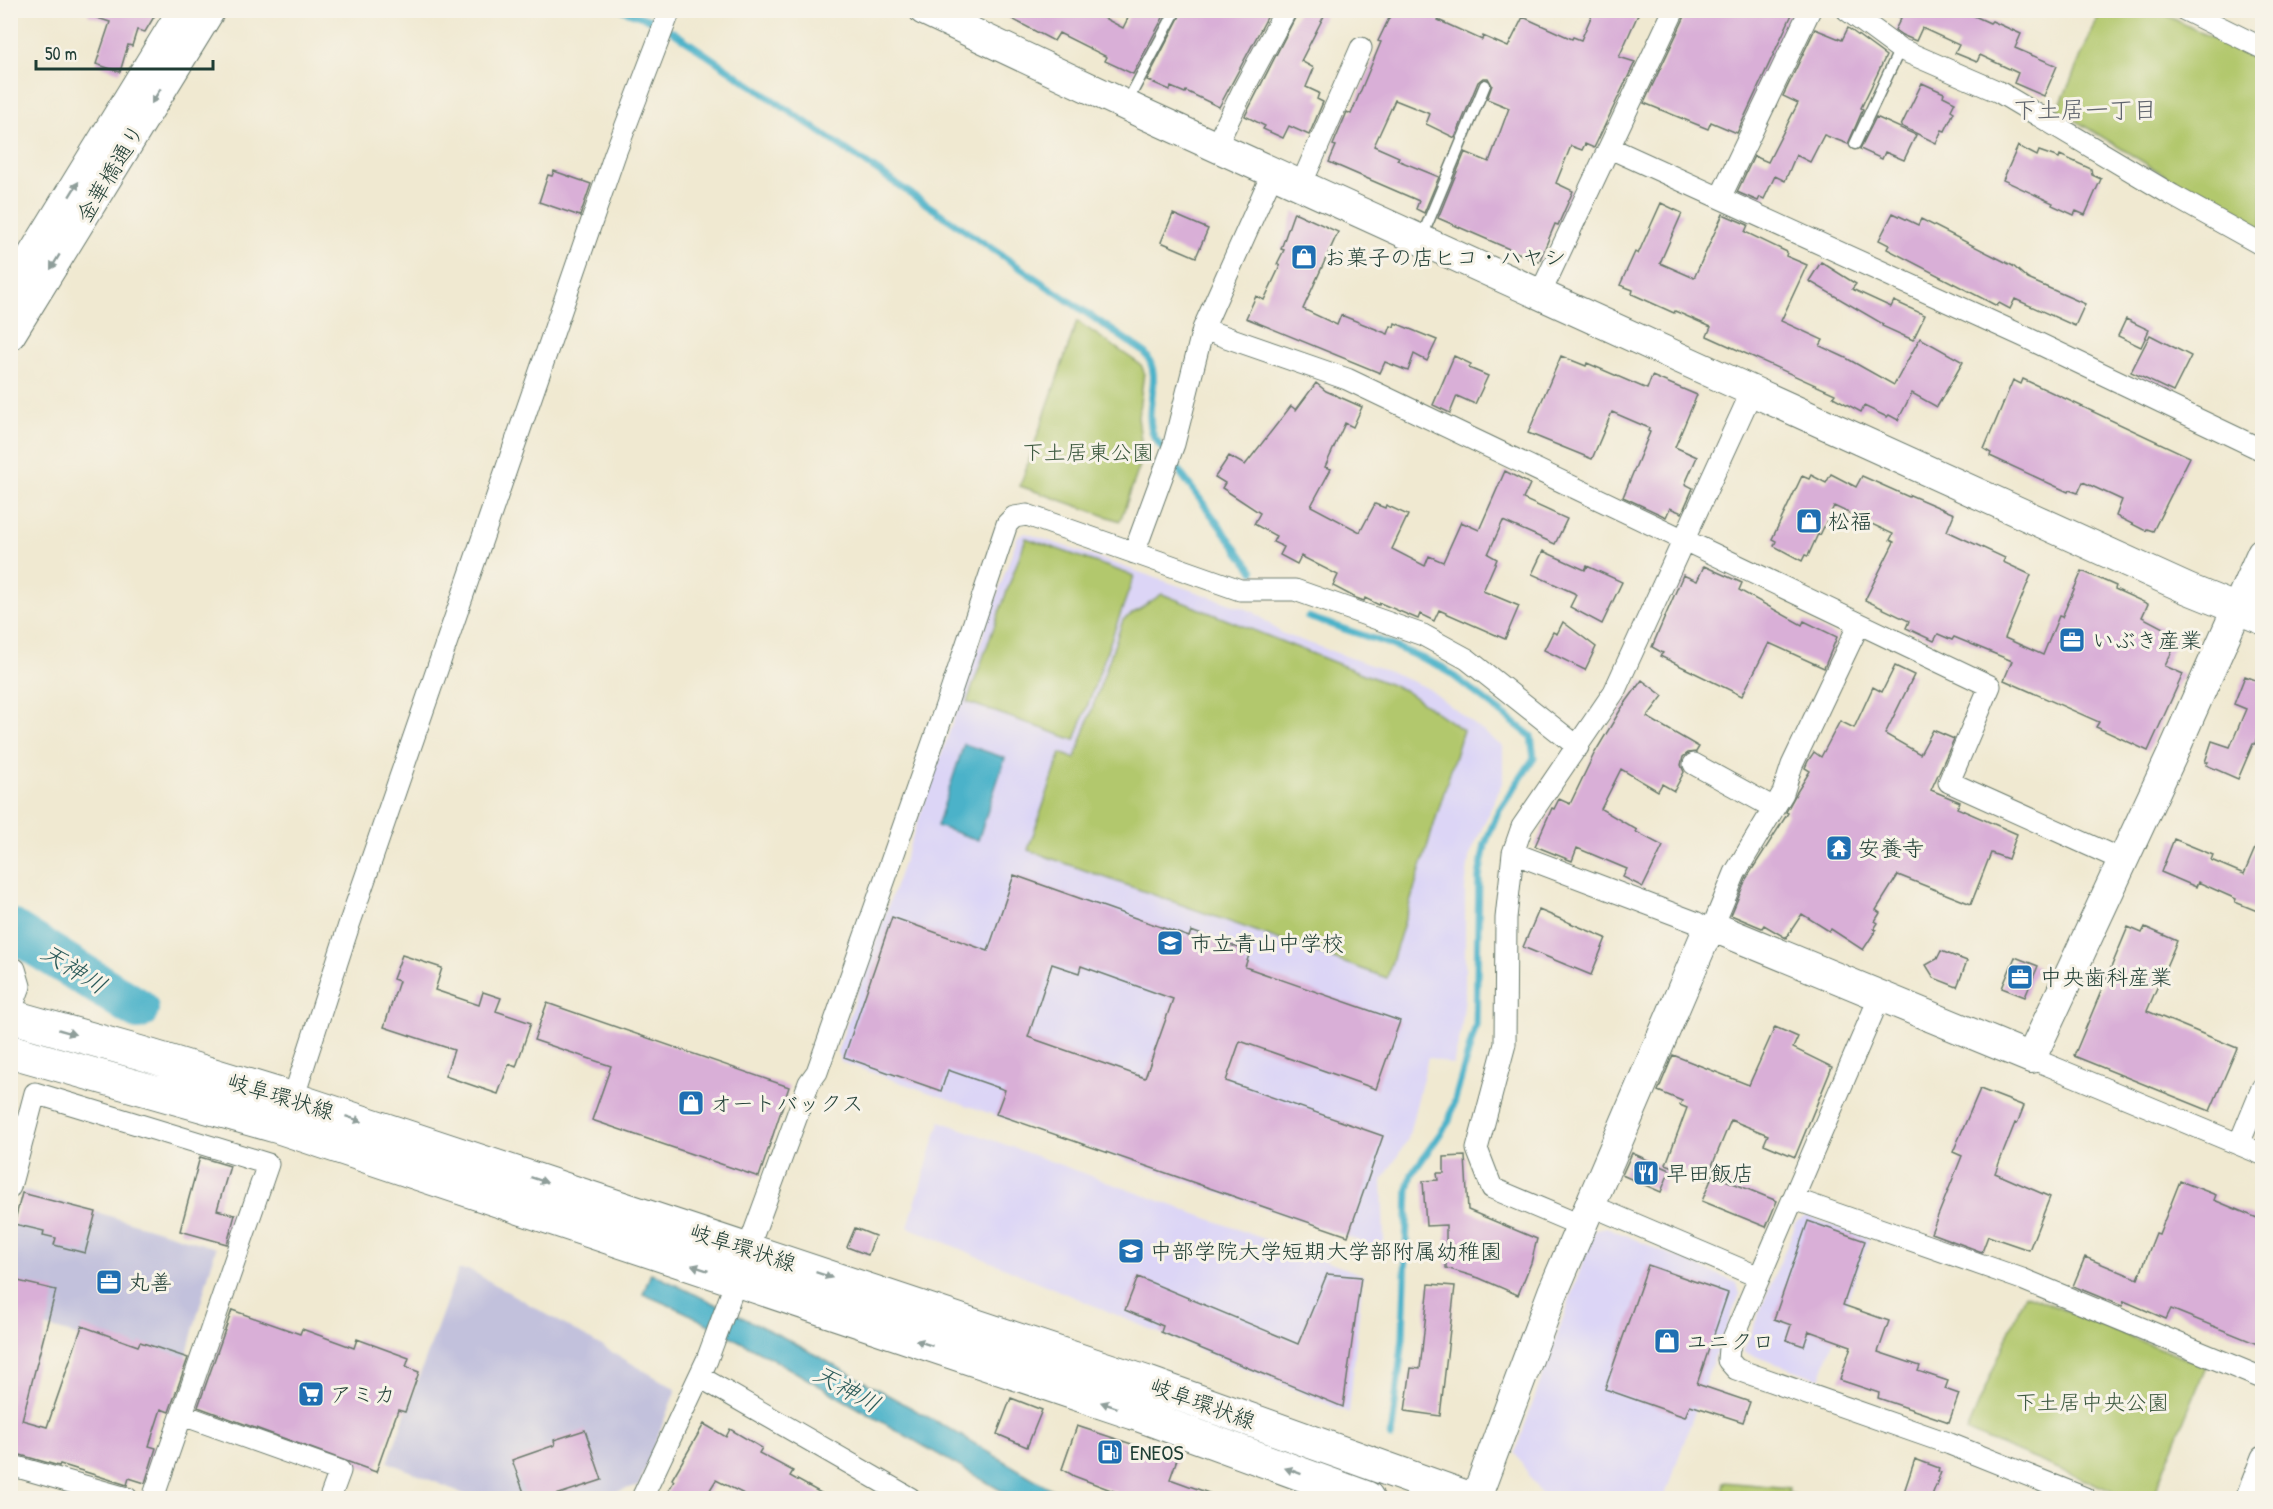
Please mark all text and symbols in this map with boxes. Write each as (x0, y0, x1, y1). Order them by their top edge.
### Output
scale bar (36, 33, 213, 71)
text: 50 m (45, 41, 77, 66)
one-way arrow (151, 88, 162, 104)
district label: 下土居一丁目 (2013, 93, 2157, 125)
street label: 金華橋通り (69, 118, 151, 228)
one-way arrow (69, 181, 80, 197)
shop icon: お菓子の店ヒコ・ハヤシ (1289, 242, 1319, 272)
place label: お菓子の店ヒコ・ハヤシ (1324, 242, 1566, 272)
one-way arrow (50, 254, 60, 271)
park label: 下土居東公園 (1022, 437, 1154, 467)
shop icon: 松福 (1794, 506, 1824, 536)
place label: 松福 (1828, 506, 1872, 536)
office icon: いぶき産業 (2057, 625, 2087, 655)
place label: いぶき産業 (2092, 625, 2202, 655)
temple icon: 安養寺 (1824, 833, 1854, 863)
place label: 安養寺 (1858, 833, 1924, 863)
school or university icon: 市立青山中学校 (1155, 928, 1185, 958)
place label: 市立青山中学校 (1190, 928, 1344, 958)
water label: 天神川 (36, 936, 114, 1001)
office icon: 中央歯科産業 (2005, 962, 2035, 992)
place label: 中央歯科産業 (2040, 962, 2172, 992)
one-way arrow (58, 1028, 76, 1037)
street label: 岐阜環状線 (224, 1066, 338, 1126)
shop icon: オートバックス (676, 1088, 706, 1118)
place label: オートバックス (710, 1088, 864, 1118)
one-way arrow (345, 1114, 363, 1124)
restaurant icon: 早田飯店 (1631, 1158, 1661, 1188)
place label: 早田飯店 (1666, 1158, 1754, 1188)
one-way arrow (530, 1176, 548, 1185)
street label: 岐阜環状線 (686, 1216, 800, 1278)
school or university icon: 中部学院大学短期大学部附属幼稚園 (1116, 1236, 1146, 1266)
place label: 中部学院大学短期大学部附属幼稚園 (1150, 1236, 1502, 1266)
one-way arrow (690, 1263, 708, 1272)
office icon: 丸善 (94, 1267, 124, 1297)
place label: 丸善 (128, 1267, 172, 1297)
one-way arrow (815, 1270, 833, 1280)
shop icon: ユニクロ (1652, 1326, 1682, 1356)
place label: ユニクロ (1686, 1326, 1774, 1356)
one-way arrow (915, 1338, 933, 1348)
water label: 天神川 (808, 1357, 887, 1420)
street label: 岐阜環状線 (1146, 1370, 1260, 1436)
supermarket icon: アミカ (296, 1379, 326, 1409)
place label: アミカ (330, 1379, 396, 1409)
park label: 下土居中央公園 (2015, 1387, 2169, 1417)
one-way arrow (1100, 1400, 1118, 1410)
fuel station icon: ENEOS (1095, 1437, 1125, 1467)
place label: ENEOS (1130, 1437, 1183, 1467)
one-way arrow (1284, 1466, 1302, 1476)

